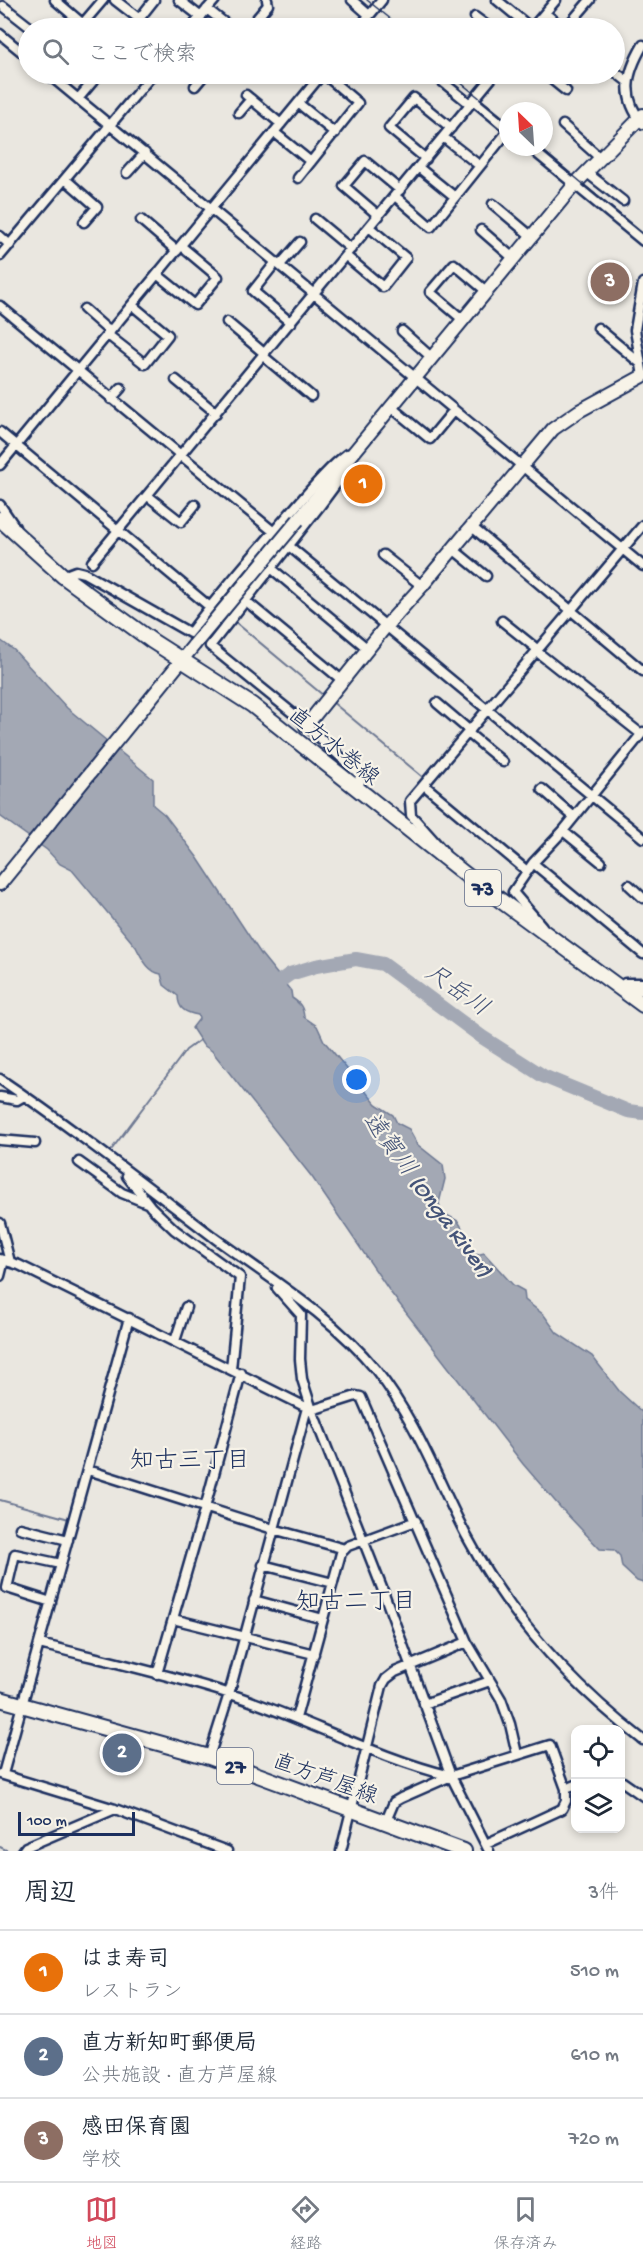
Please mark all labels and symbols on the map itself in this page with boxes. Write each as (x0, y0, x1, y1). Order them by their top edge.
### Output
north arrow (499, 102, 553, 156)
pin: 3 (590, 260, 630, 304)
pin: 1 (344, 462, 382, 506)
street label: 直方水巻線 (282, 702, 385, 793)
road number: 73 (465, 870, 501, 906)
water label: 尺岳川 (418, 959, 494, 1024)
your location (342, 1065, 371, 1094)
water label: 遠賀川 (Onga River) (355, 1107, 499, 1284)
district label: 知古三丁目 (130, 1447, 250, 1477)
district label: 知古二丁目 (296, 1588, 416, 1618)
pin: 2 (102, 1730, 142, 1776)
road number: 27 (217, 1748, 253, 1784)
street label: 直方芦屋線 (268, 1749, 381, 1812)
scale bar (18, 1809, 135, 1836)

